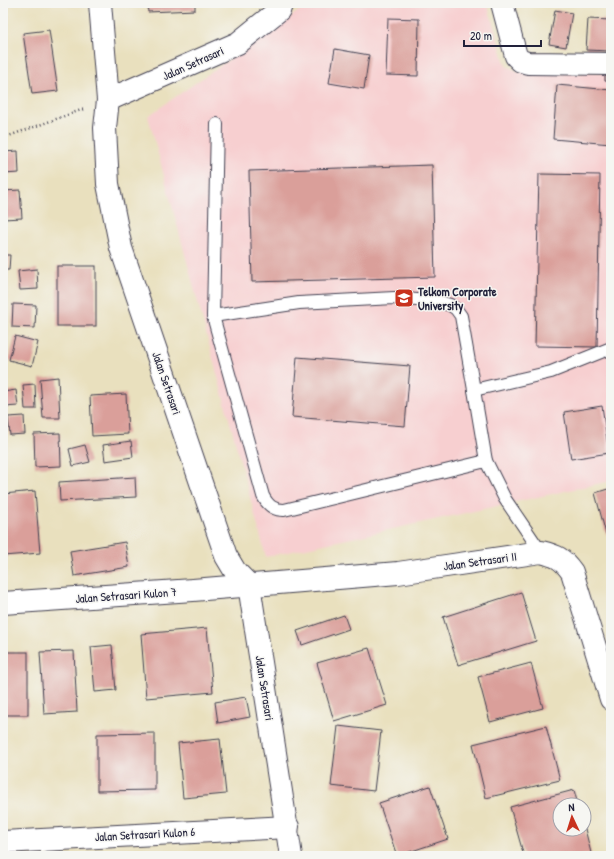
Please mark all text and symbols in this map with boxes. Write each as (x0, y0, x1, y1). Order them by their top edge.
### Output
scale bar (464, 22, 541, 48)
text: 20 m (470, 27, 492, 44)
street label: Jalan Setrasari (160, 42, 226, 84)
place label: Telkom Corporate University (417, 283, 497, 315)
school or university icon: Telkom Corporate University (393, 287, 415, 309)
street label: Jalan Setrasari (148, 349, 186, 417)
street label: Jalan Setrasari II (442, 547, 518, 575)
street label: Jalan Setrasari Kulon 7 (75, 583, 177, 607)
street label: Jalan Setrasari (251, 654, 279, 722)
north arrow (552, 797, 592, 837)
text: N (568, 800, 575, 814)
street label: Jalan Setrasari Kulon 6 (94, 823, 196, 845)

